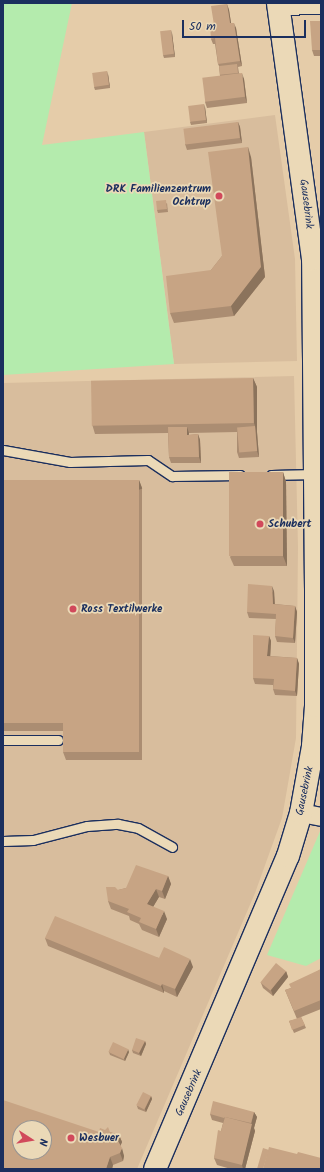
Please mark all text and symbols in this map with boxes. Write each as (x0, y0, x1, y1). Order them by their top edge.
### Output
scale bar (184, 12, 308, 38)
text: 50 m (189, 17, 216, 36)
street label: Gausebrink (296, 178, 316, 230)
place label: DRK Familienzentrum Ochtrup (105, 183, 211, 209)
marker: DRK Familienzentrum Ochtrup (214, 191, 224, 201)
place label: Schubert (268, 517, 312, 531)
marker: Schubert (255, 519, 265, 529)
place label: Ross Textilwerke (81, 602, 162, 616)
marker: Ross Textilwerke (68, 604, 78, 614)
street label: Gausebrink (293, 765, 317, 817)
street label: Gausebrink (173, 1068, 205, 1118)
north arrow (12, 1120, 52, 1160)
place label: Wesbuer (79, 1131, 119, 1145)
marker: Wesbuer (66, 1133, 76, 1143)
text: N (33, 1137, 52, 1148)

